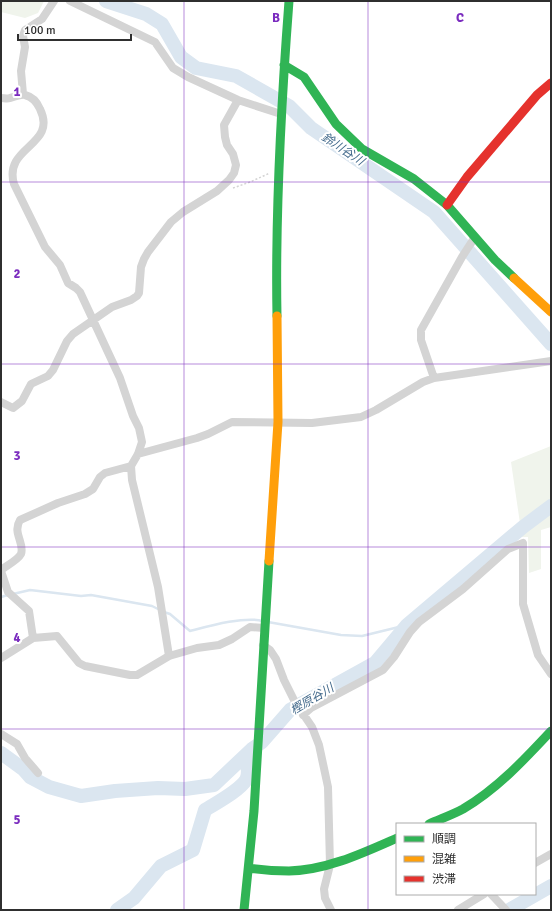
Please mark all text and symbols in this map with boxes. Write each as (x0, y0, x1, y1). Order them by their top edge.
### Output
text: B (272, 10, 280, 26)
text: C (456, 10, 464, 26)
scale bar (18, 16, 131, 42)
text: 100 m (24, 23, 56, 38)
text: 1 (13, 84, 21, 100)
water label: 鈴川谷川 (319, 130, 368, 170)
text: 2 (13, 266, 21, 282)
text: 3 (13, 448, 21, 464)
text: 4 (13, 630, 21, 646)
water label: 樫原谷川 (288, 680, 338, 718)
text: 5 (13, 812, 21, 828)
legend (396, 823, 536, 895)
text: 順調 (432, 832, 456, 847)
text: 混雑 (432, 852, 456, 867)
text: 渋滞 (432, 872, 456, 887)

